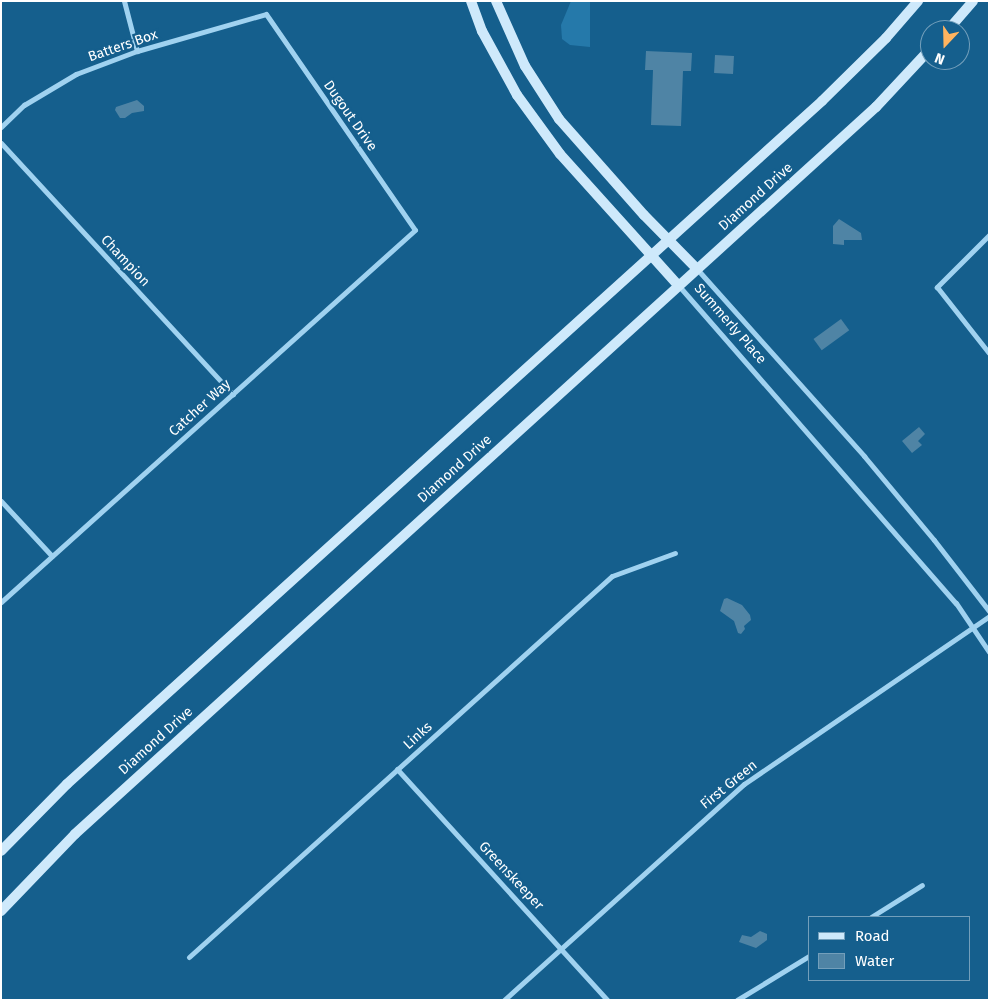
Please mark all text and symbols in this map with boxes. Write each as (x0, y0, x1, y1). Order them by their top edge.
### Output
north arrow (920, 20, 970, 70)
street label: Batters Box (86, 26, 160, 66)
text: N (932, 49, 947, 68)
street label: Dugout Drive (320, 78, 380, 154)
street label: Diamond Drive (715, 159, 797, 235)
street label: Champion (97, 232, 153, 290)
street label: Summerly Place (691, 280, 769, 368)
street label: Catcher Way (166, 376, 234, 440)
street label: Diamond Drive (414, 431, 496, 507)
street label: Diamond Drive (115, 703, 197, 779)
street label: Links (400, 719, 436, 753)
street label: First Green (697, 757, 761, 813)
street label: Greenskeeper (475, 838, 547, 914)
legend (808, 916, 970, 981)
text: Road (855, 927, 890, 945)
text: Water (855, 952, 894, 970)

